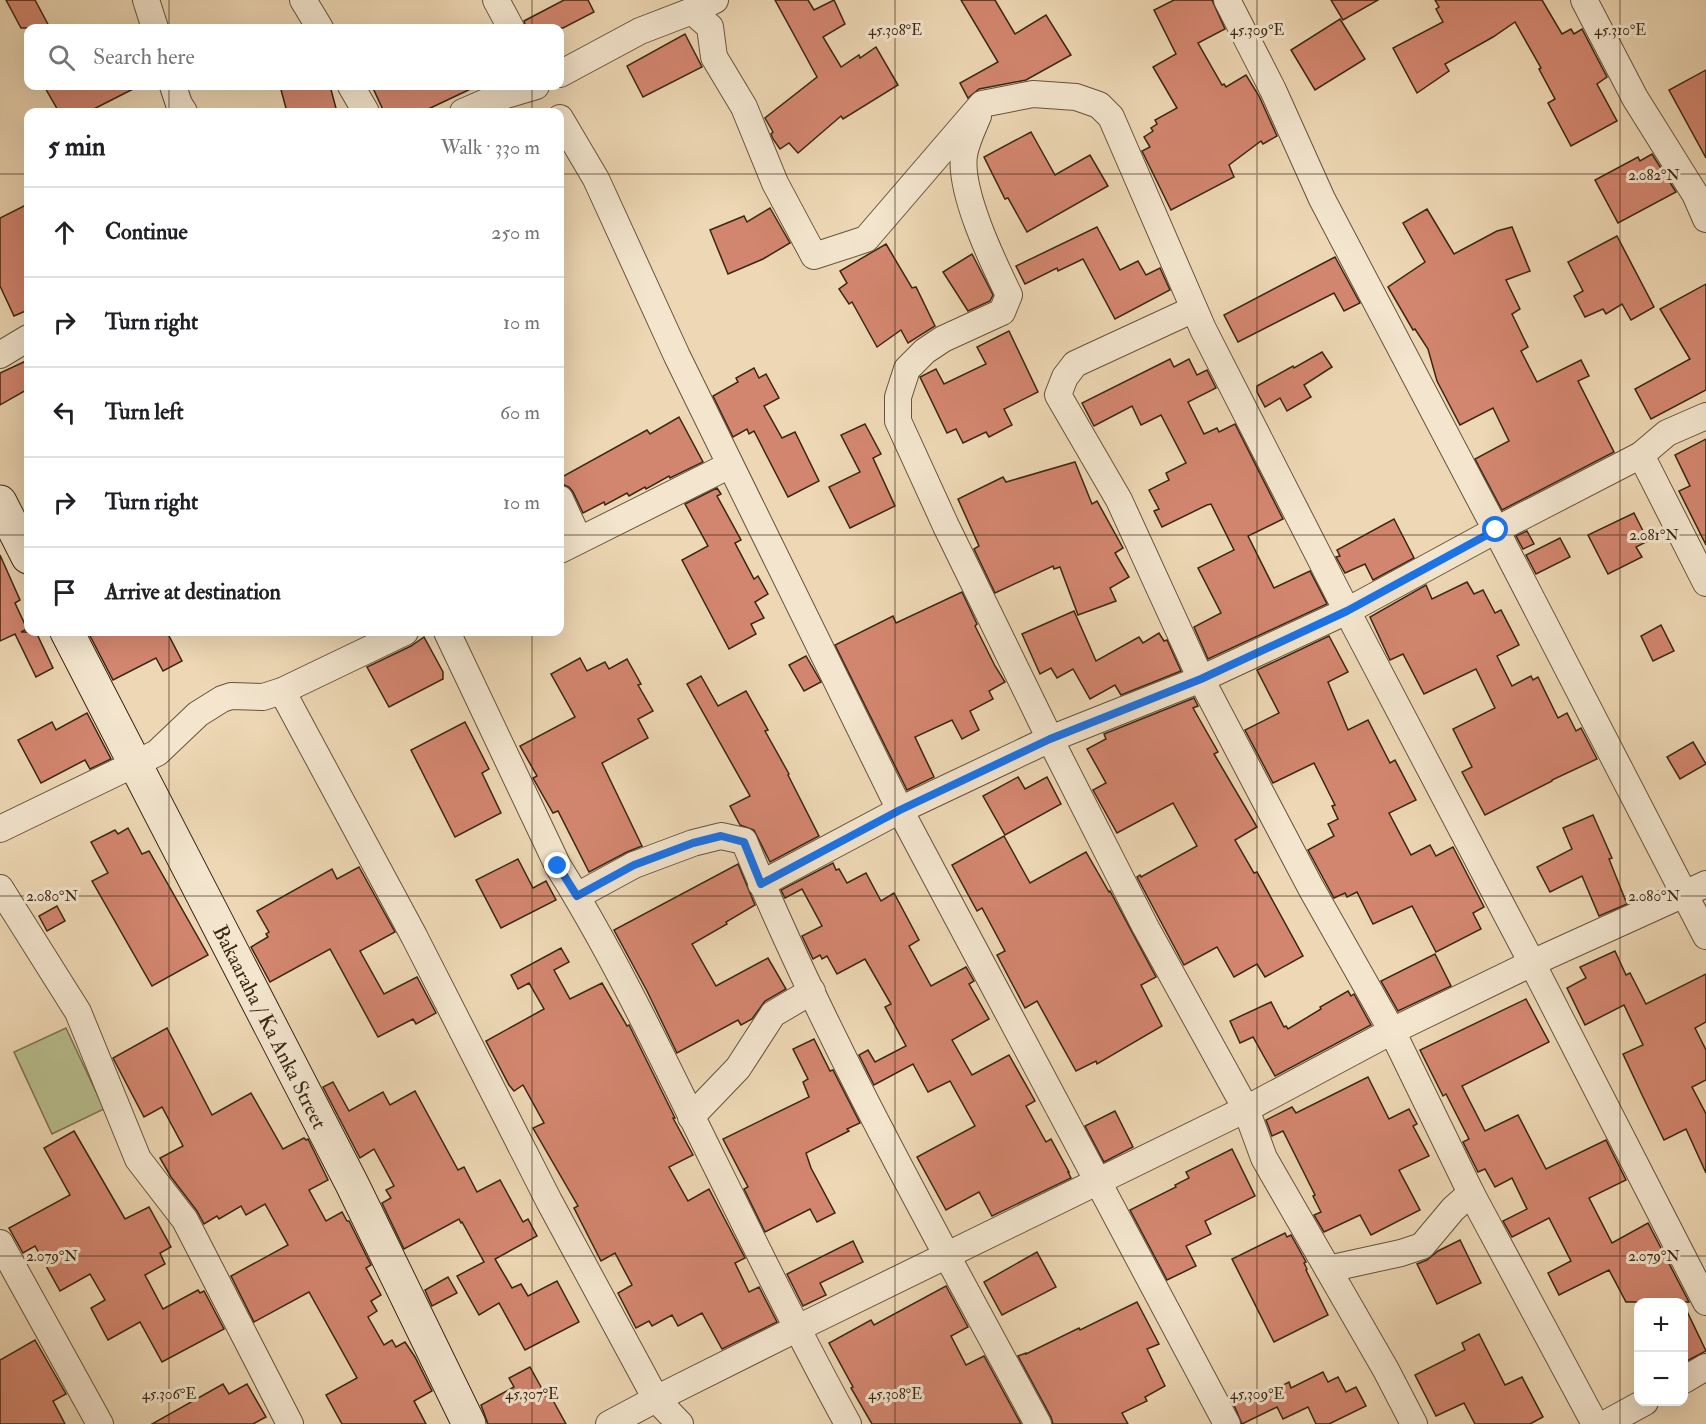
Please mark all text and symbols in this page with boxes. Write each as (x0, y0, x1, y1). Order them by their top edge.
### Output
text: 45.308°E (868, 21, 922, 40)
text: 45.309°E (1230, 21, 1284, 40)
text: 45.310°E (1594, 21, 1646, 40)
search box (24, 24, 564, 90)
icon: search (45, 41, 78, 74)
text: Search here (93, 43, 195, 71)
text: 5 min (48, 131, 105, 163)
text: Walk · 330 m (441, 135, 540, 160)
text: 2.082°N (1628, 166, 1680, 185)
icon: ahead (48, 216, 81, 249)
text: Continue (105, 218, 188, 246)
text: 250 m (491, 220, 540, 245)
icon: right (48, 306, 81, 339)
text: Turn right (105, 308, 198, 336)
text: 10 m (503, 310, 540, 335)
icon: left (48, 396, 81, 429)
text: Turn left (105, 398, 184, 426)
text: 60 m (500, 400, 540, 425)
icon: right (48, 486, 81, 519)
text: Turn right (105, 488, 198, 516)
text: 10 m (503, 490, 540, 515)
route start (1482, 516, 1508, 542)
text: 2.081°N (1629, 526, 1679, 545)
icon: arrive (48, 576, 81, 609)
text: Arrive at destination (105, 578, 281, 606)
route end (544, 852, 570, 878)
text: 2.080°N (26, 887, 78, 906)
text: 2.080°N (1628, 887, 1680, 906)
street label: Bakaaraha / Ka Anka Street (206, 921, 333, 1134)
text: 2.079°N (26, 1247, 78, 1266)
text: 2.079°N (1628, 1247, 1680, 1266)
map controls (1634, 1298, 1688, 1406)
button: + (1634, 1298, 1688, 1352)
button: − (1634, 1352, 1688, 1406)
text: 45.306°E (142, 1385, 196, 1404)
text: 45.307°E (505, 1385, 559, 1404)
text: 45.308°E (868, 1385, 922, 1404)
text: 45.309°E (1230, 1385, 1284, 1404)

